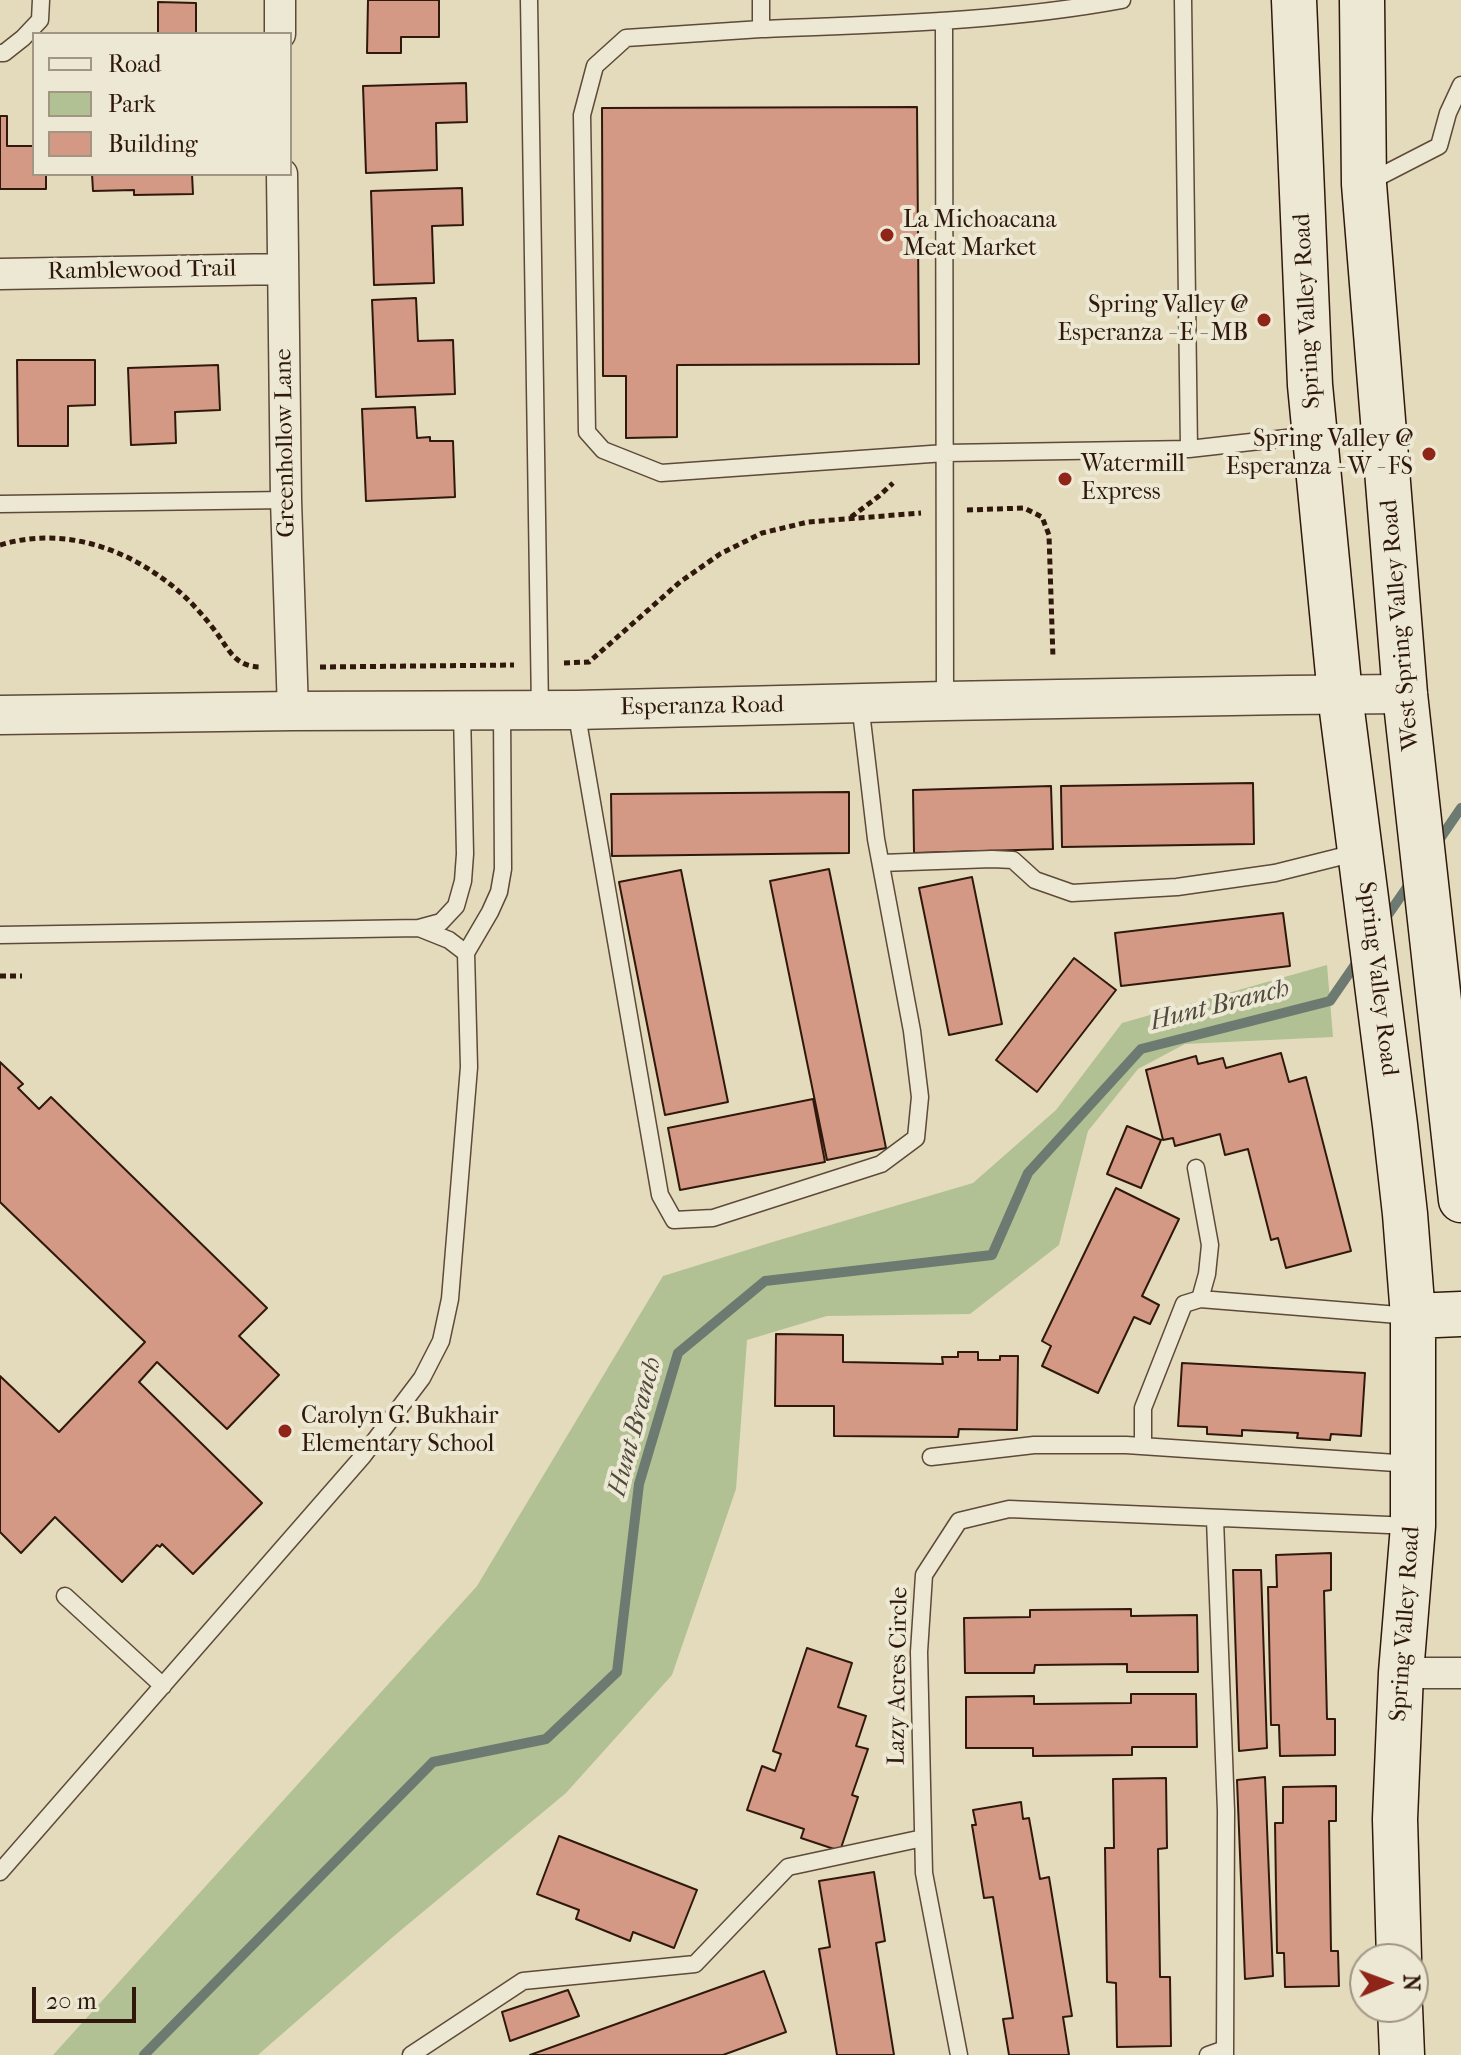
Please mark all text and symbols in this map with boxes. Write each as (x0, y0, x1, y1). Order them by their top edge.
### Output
legend (32, 32, 292, 176)
text: Road (108, 50, 161, 78)
text: Park (108, 90, 156, 118)
text: Building (108, 130, 198, 158)
place label: La Michoacana Meat Market (903, 207, 1057, 263)
street label: Spring Valley Road (1288, 213, 1328, 409)
marker: La Michoacana Meat Market (878, 226, 896, 244)
street label: Ramblewood Trail (47, 255, 237, 287)
place label: Spring Valley @ Esperanza - E - MB (1057, 292, 1248, 348)
marker: Spring Valley @ Esperanza - E - MB (1255, 311, 1273, 329)
street label: Greenhollow Lane (270, 348, 302, 538)
place label: Spring Valley @ Esperanza - W - FS (1226, 426, 1413, 482)
marker: Spring Valley @ Esperanza - W - FS (1420, 445, 1438, 463)
place label: Watermill Express (1081, 451, 1185, 507)
marker: Watermill Express (1056, 470, 1074, 488)
street label: West Spring Valley Road (1376, 498, 1426, 752)
street label: Esperanza Road (620, 691, 784, 723)
street label: Spring Valley Road (1351, 880, 1403, 1078)
water label: Hunt Branch (1147, 974, 1293, 1038)
water label: Hunt Branch (603, 1354, 669, 1500)
place label: Carolyn G. Bukhair Elementary School (301, 1403, 498, 1459)
marker: Carolyn G. Bukhair Elementary School (276, 1422, 294, 1440)
street label: Spring Valley Road (1385, 1525, 1427, 1723)
street label: Lazy Acres Circle (883, 1587, 915, 1765)
north arrow (1349, 1943, 1429, 2023)
scale bar (36, 1971, 140, 2021)
text: N (1398, 1974, 1424, 1991)
text: 20 m (46, 1987, 97, 2015)

